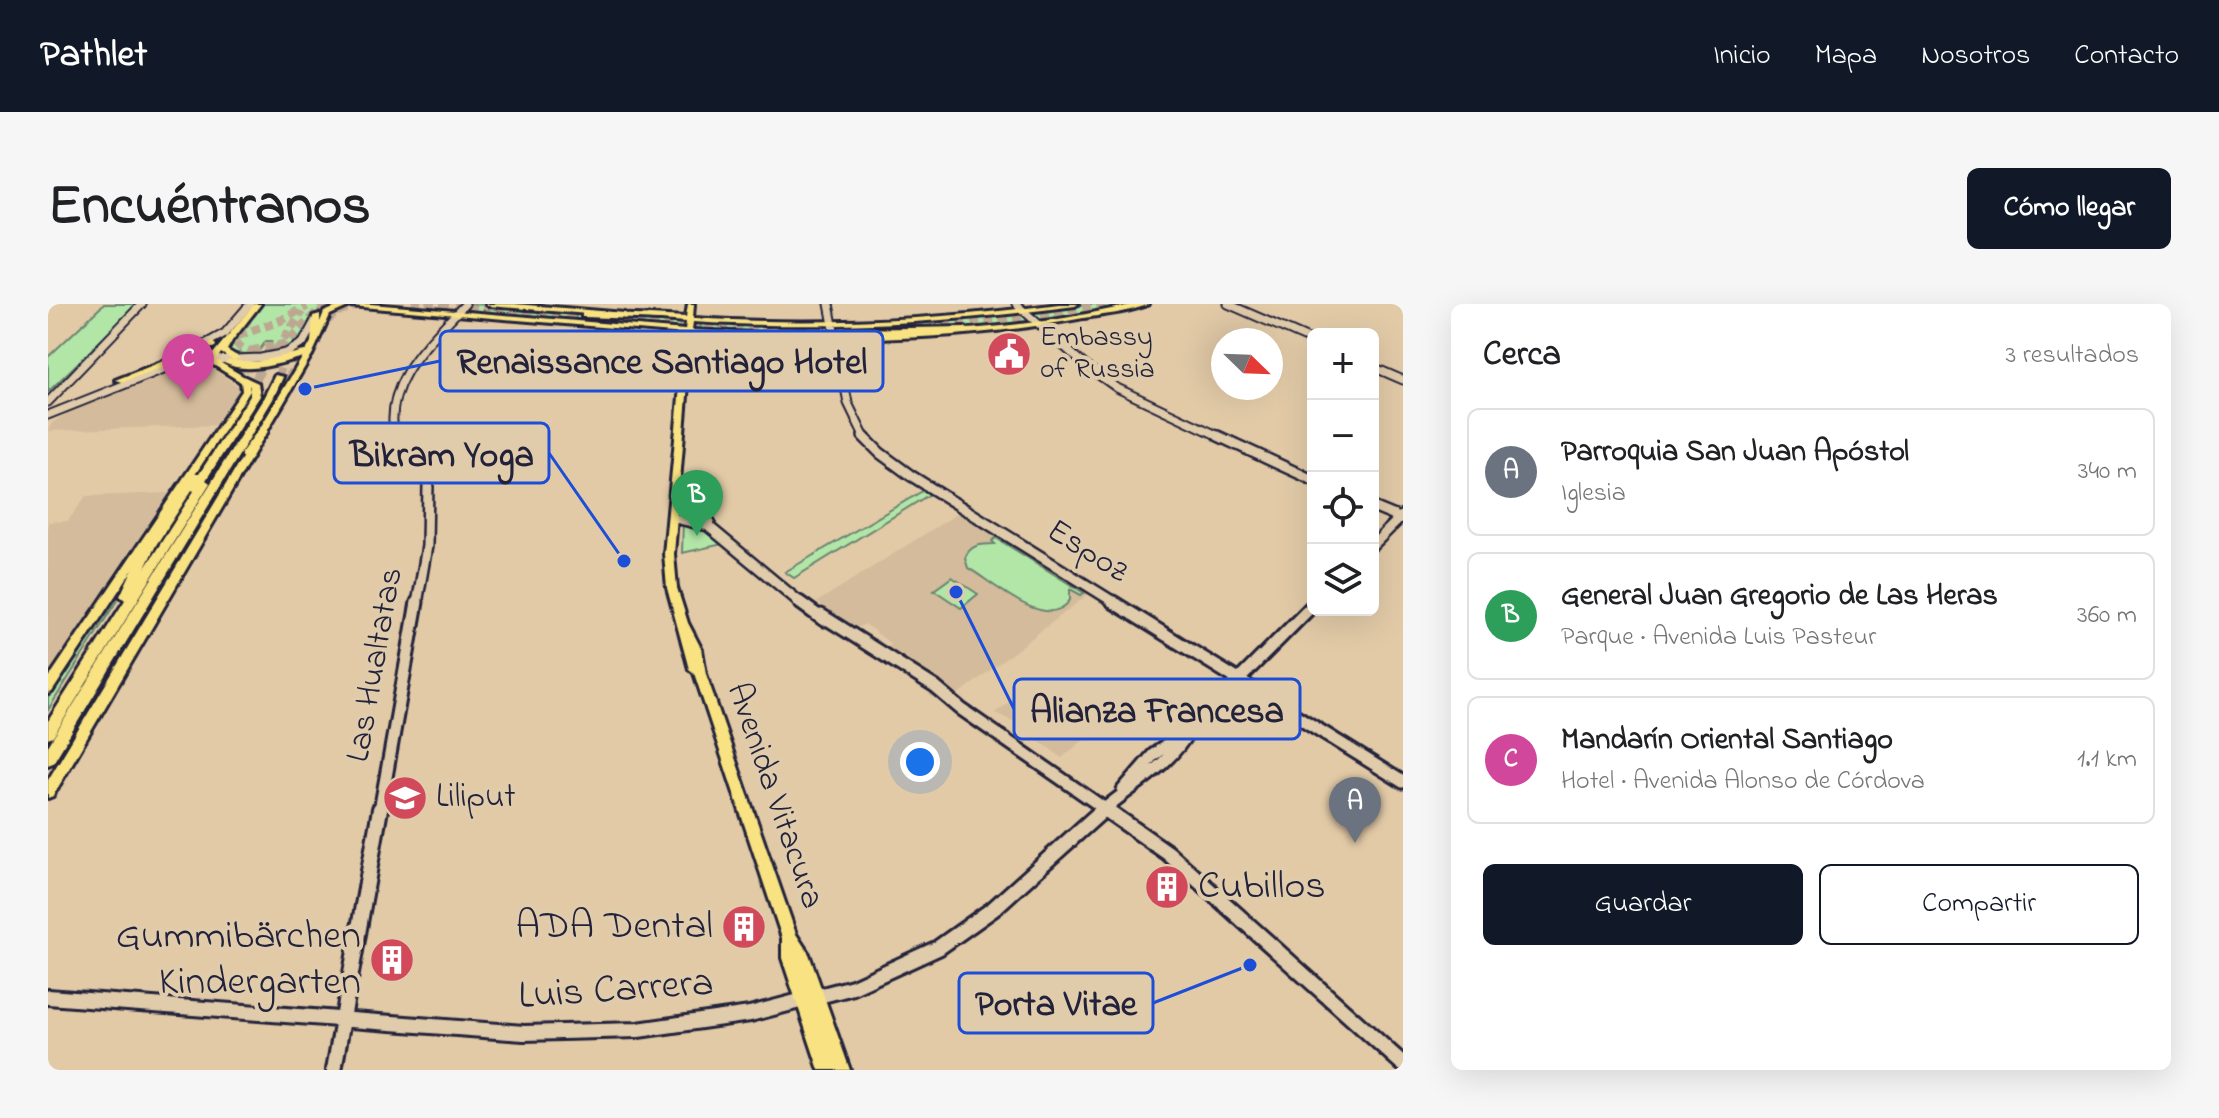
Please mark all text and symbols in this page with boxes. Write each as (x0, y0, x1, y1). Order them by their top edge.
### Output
text: Pathlet (40, 28, 147, 84)
text: Inicio (1713, 36, 1771, 77)
text: Mapa (1815, 36, 1877, 77)
text: Nosotros (1921, 36, 2030, 77)
text: Contacto (2074, 36, 2179, 77)
text: Encuéntranos (48, 168, 371, 249)
button: Cómo llegar (1967, 168, 2171, 249)
place label: Embassy of Russia (1040, 318, 1155, 391)
north arrow (1211, 328, 1283, 400)
map controls (1307, 328, 1379, 616)
button: + (1307, 328, 1379, 400)
public building icon: Embassy of Russia (985, 330, 1033, 378)
callout: Renaissance Santiago Hotel (440, 331, 883, 391)
text: Cerca (1483, 331, 1561, 381)
pin: C (162, 334, 214, 400)
text: 3 resultados (2006, 337, 2139, 375)
text: Renaissance Santiago Hotel (457, 338, 867, 392)
button: − (1307, 400, 1379, 472)
callout: Bikram Yoga (334, 423, 549, 483)
text: Bikram Yoga (348, 431, 534, 485)
text: Parroquia San Juan Apóstol (1561, 431, 1909, 475)
text: A (1503, 453, 1519, 491)
text: 340 m (2078, 453, 2137, 491)
pin: B (671, 470, 723, 536)
button: locate (1307, 472, 1379, 544)
text: Iglesia (1561, 475, 1626, 513)
street label: Espoz (1036, 507, 1138, 597)
button: layers (1307, 544, 1379, 616)
street label: Las Hualtatas (334, 564, 418, 766)
text: General Juan Gregorio de Las Heras (1561, 575, 1998, 619)
text: B (1502, 597, 1520, 635)
text: 360 m (2077, 597, 2137, 635)
text: Parque · Avenida Luis Pasteur (1561, 619, 1876, 657)
street label: Avenida Vitacura (712, 676, 836, 916)
callout: Alianza Francesa (1014, 679, 1300, 739)
text: Alianza Francesa (1030, 687, 1284, 740)
text: Mandarín Oriental Santiago (1561, 719, 1893, 763)
text: C (1504, 741, 1518, 779)
text: 1.1 km (2077, 741, 2137, 779)
your location (900, 742, 940, 782)
text: Hotel · Avenida Alonso de Córdova (1561, 763, 1925, 801)
place label: Liliput (436, 773, 516, 823)
school or university icon: Liliput (381, 774, 429, 822)
pin: A (1329, 777, 1381, 843)
place label: Cubillos (1198, 858, 1326, 917)
building icon: Cubillos (1143, 863, 1191, 911)
button: Guardar (1483, 864, 1803, 945)
button: Compartir (1819, 864, 2139, 945)
place label: ADA Dental (516, 898, 713, 957)
building icon: ADA Dental (720, 903, 768, 951)
place label: Gummibärchen Kindergarten (116, 908, 361, 1013)
building icon: Gummibärchen Kindergarten (368, 936, 416, 984)
street label: Luis Carrera (516, 955, 716, 1027)
callout: Porta Vitae (959, 973, 1153, 1033)
text: Porta Vitae (975, 980, 1138, 1033)

